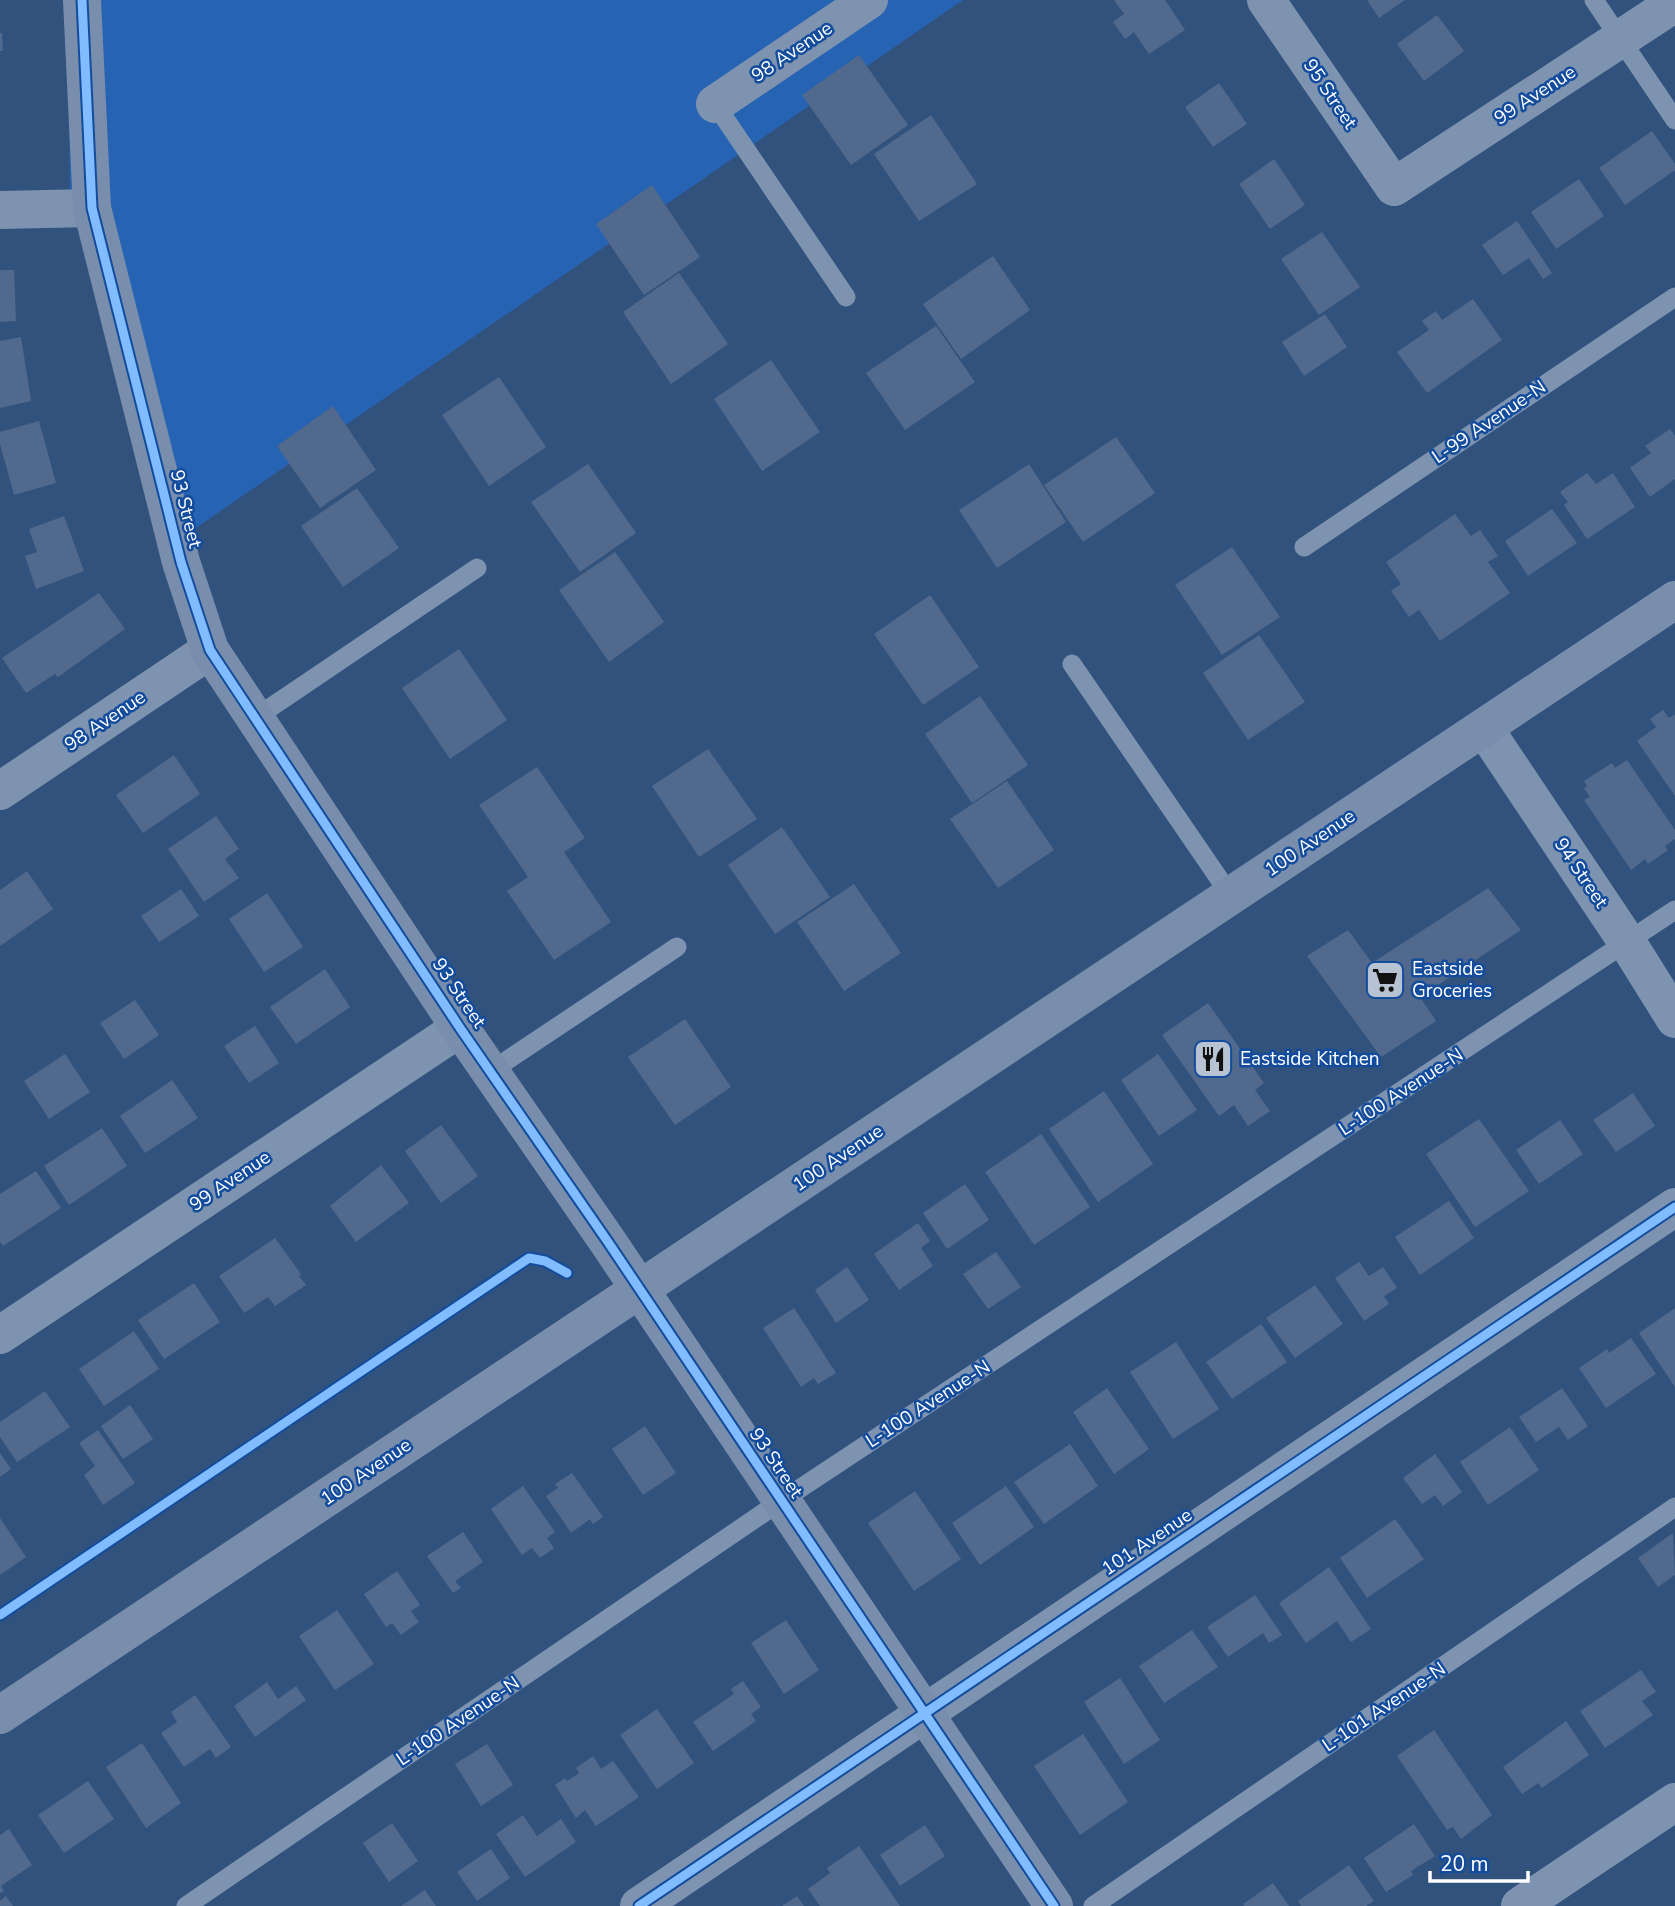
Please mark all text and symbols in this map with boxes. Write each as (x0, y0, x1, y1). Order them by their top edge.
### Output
street label: 98 Avenue (746, 15, 838, 89)
street label: 95 Street (1297, 54, 1363, 135)
street label: 99 Avenue (1489, 59, 1581, 131)
street label: L-99 Avenue-N (1427, 374, 1551, 470)
street label: 93 Street (164, 467, 208, 551)
street label: 98 Avenue (59, 684, 151, 758)
street label: 100 Avenue (1260, 803, 1360, 883)
street label: 94 Street (1548, 833, 1614, 914)
street label: 93 Street (426, 953, 492, 1034)
place label: Eastside Groceries (1412, 956, 1492, 1004)
supermarket icon: Eastside Groceries (1364, 959, 1406, 1001)
restaurant icon: Eastside Kitchen (1192, 1038, 1234, 1080)
street label: L-100 Avenue-N (1334, 1042, 1468, 1142)
place label: Eastside Kitchen (1240, 1046, 1380, 1072)
street label: 100 Avenue (788, 1118, 888, 1198)
street label: 99 Avenue (184, 1144, 276, 1218)
street label: L-100 Avenue-N (861, 1354, 995, 1454)
street label: 93 Street (743, 1423, 809, 1504)
street label: 100 Avenue (316, 1432, 416, 1512)
street label: 101 Avenue (1097, 1502, 1197, 1582)
street label: L-101 Avenue-N (1317, 1656, 1451, 1758)
street label: L-100 Avenue-N (391, 1670, 525, 1772)
scale bar (1430, 1840, 1528, 1884)
text: 20 m (1440, 1850, 1489, 1878)

